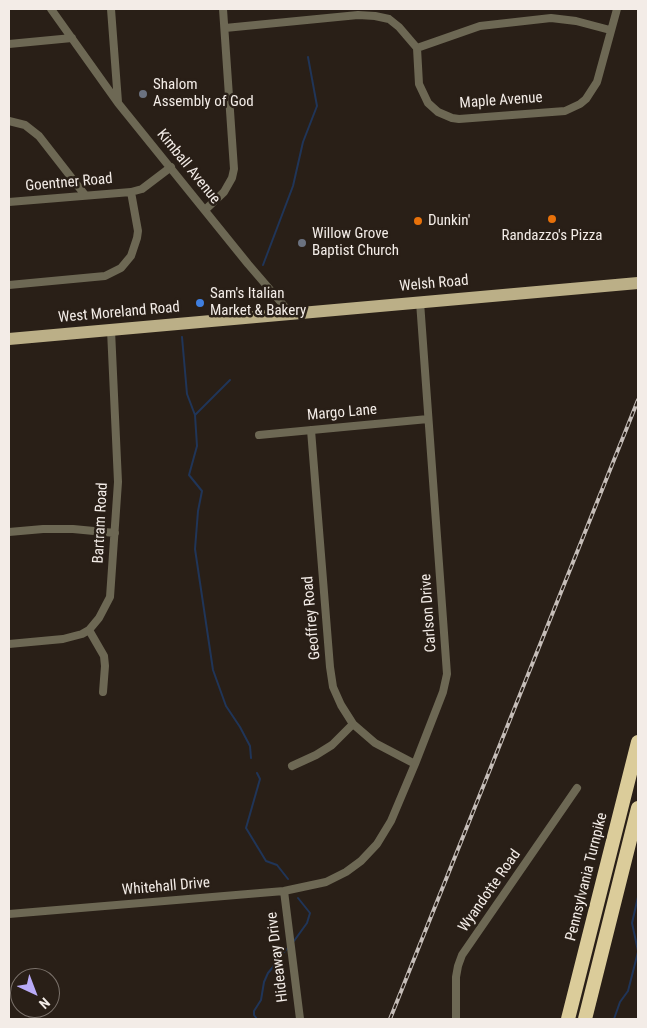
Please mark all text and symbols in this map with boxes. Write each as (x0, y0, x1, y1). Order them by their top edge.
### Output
place label: Shalom Assembly of God (153, 76, 254, 111)
marker: Shalom Assembly of God (137, 88, 149, 100)
street label: Maple Avenue (459, 89, 543, 113)
street label: Kimball Avenue (152, 126, 224, 208)
street label: Goentner Road (25, 170, 113, 196)
place label: Dunkin' (428, 212, 470, 230)
marker: Randazzo's Pizza (546, 213, 558, 225)
marker: Dunkin' (412, 215, 424, 227)
place label: Willow Grove Baptist Church (312, 225, 399, 260)
place label: Randazzo's Pizza (501, 227, 603, 245)
marker: Willow Grove Baptist Church (296, 237, 308, 249)
street label: Welsh Road (399, 272, 469, 296)
place label: Sam's Italian Market & Bakery (210, 285, 306, 320)
marker: Sam's Italian Market & Bakery (194, 297, 206, 309)
street label: West Moreland Road (57, 299, 181, 327)
street label: Margo Lane (306, 401, 378, 425)
street label: Bartram Road (90, 482, 112, 564)
street label: Carlson Drive (417, 573, 441, 653)
street label: Geoffrey Road (299, 575, 325, 661)
street label: Pennsylvania Turnpike (562, 811, 612, 943)
street label: Wyandotte Road (455, 846, 525, 936)
street label: Whitehall Drive (121, 874, 211, 900)
street label: Hideaway Drive (264, 911, 292, 1003)
north arrow (10, 968, 60, 1018)
text: N (36, 994, 53, 1012)

